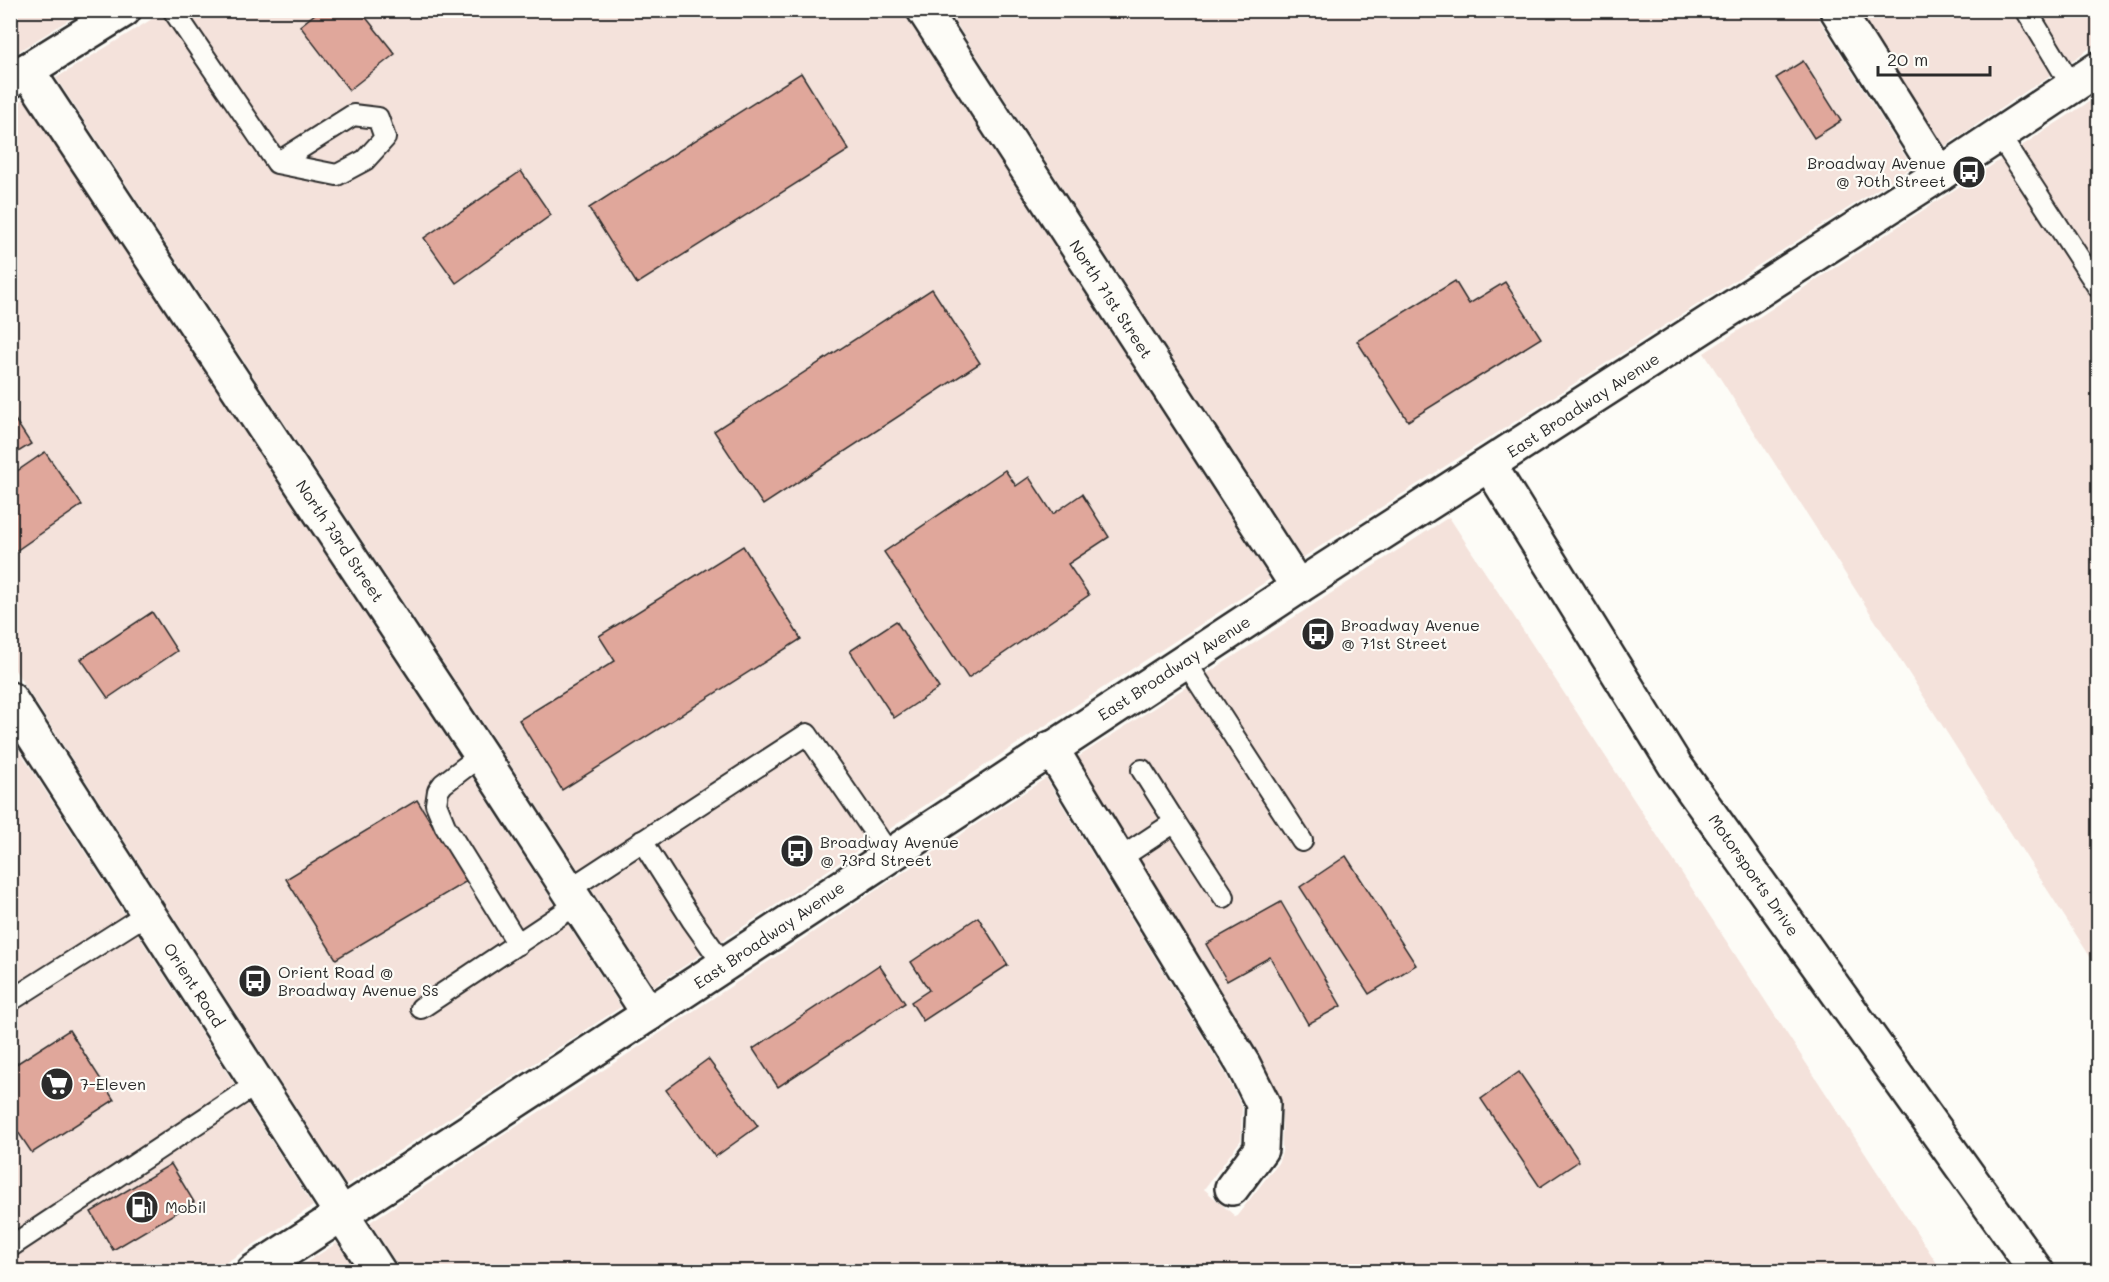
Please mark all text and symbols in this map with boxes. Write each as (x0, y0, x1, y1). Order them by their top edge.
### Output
scale bar (1878, 39, 1990, 77)
text: 20 m (1887, 47, 1928, 71)
place label: Broadway Avenue @ 70th Street (1807, 152, 1946, 191)
bus stop icon: Broadway Avenue @ 70th Street (1951, 154, 1987, 190)
street label: North 71st Street (1065, 235, 1158, 362)
street label: East Broadway Avenue (1502, 347, 1663, 462)
street label: North 73rd Street (292, 476, 389, 606)
street label: East Broadway Avenue (1093, 610, 1254, 725)
place label: Broadway Avenue @ 71st Street (1341, 614, 1480, 653)
bus stop icon: Broadway Avenue @ 71st Street (1300, 616, 1336, 652)
street label: Motorsports Drive (1704, 810, 1804, 940)
place label: Broadway Avenue @ 73rd Street (820, 831, 959, 870)
bus stop icon: Broadway Avenue @ 73rd Street (779, 833, 815, 869)
street label: East Broadway Avenue (689, 876, 848, 993)
street label: Orient Road (159, 939, 229, 1031)
place label: Orient Road @ Broadway Avenue Ss (278, 961, 439, 1000)
bus stop icon: Orient Road @ Broadway Avenue Ss (237, 963, 273, 999)
supermarket icon: 7-Eleven (39, 1066, 75, 1102)
place label: 7-Eleven (80, 1073, 146, 1094)
fuel station icon: Mobil (124, 1189, 160, 1225)
place label: Mobil (165, 1196, 206, 1217)

